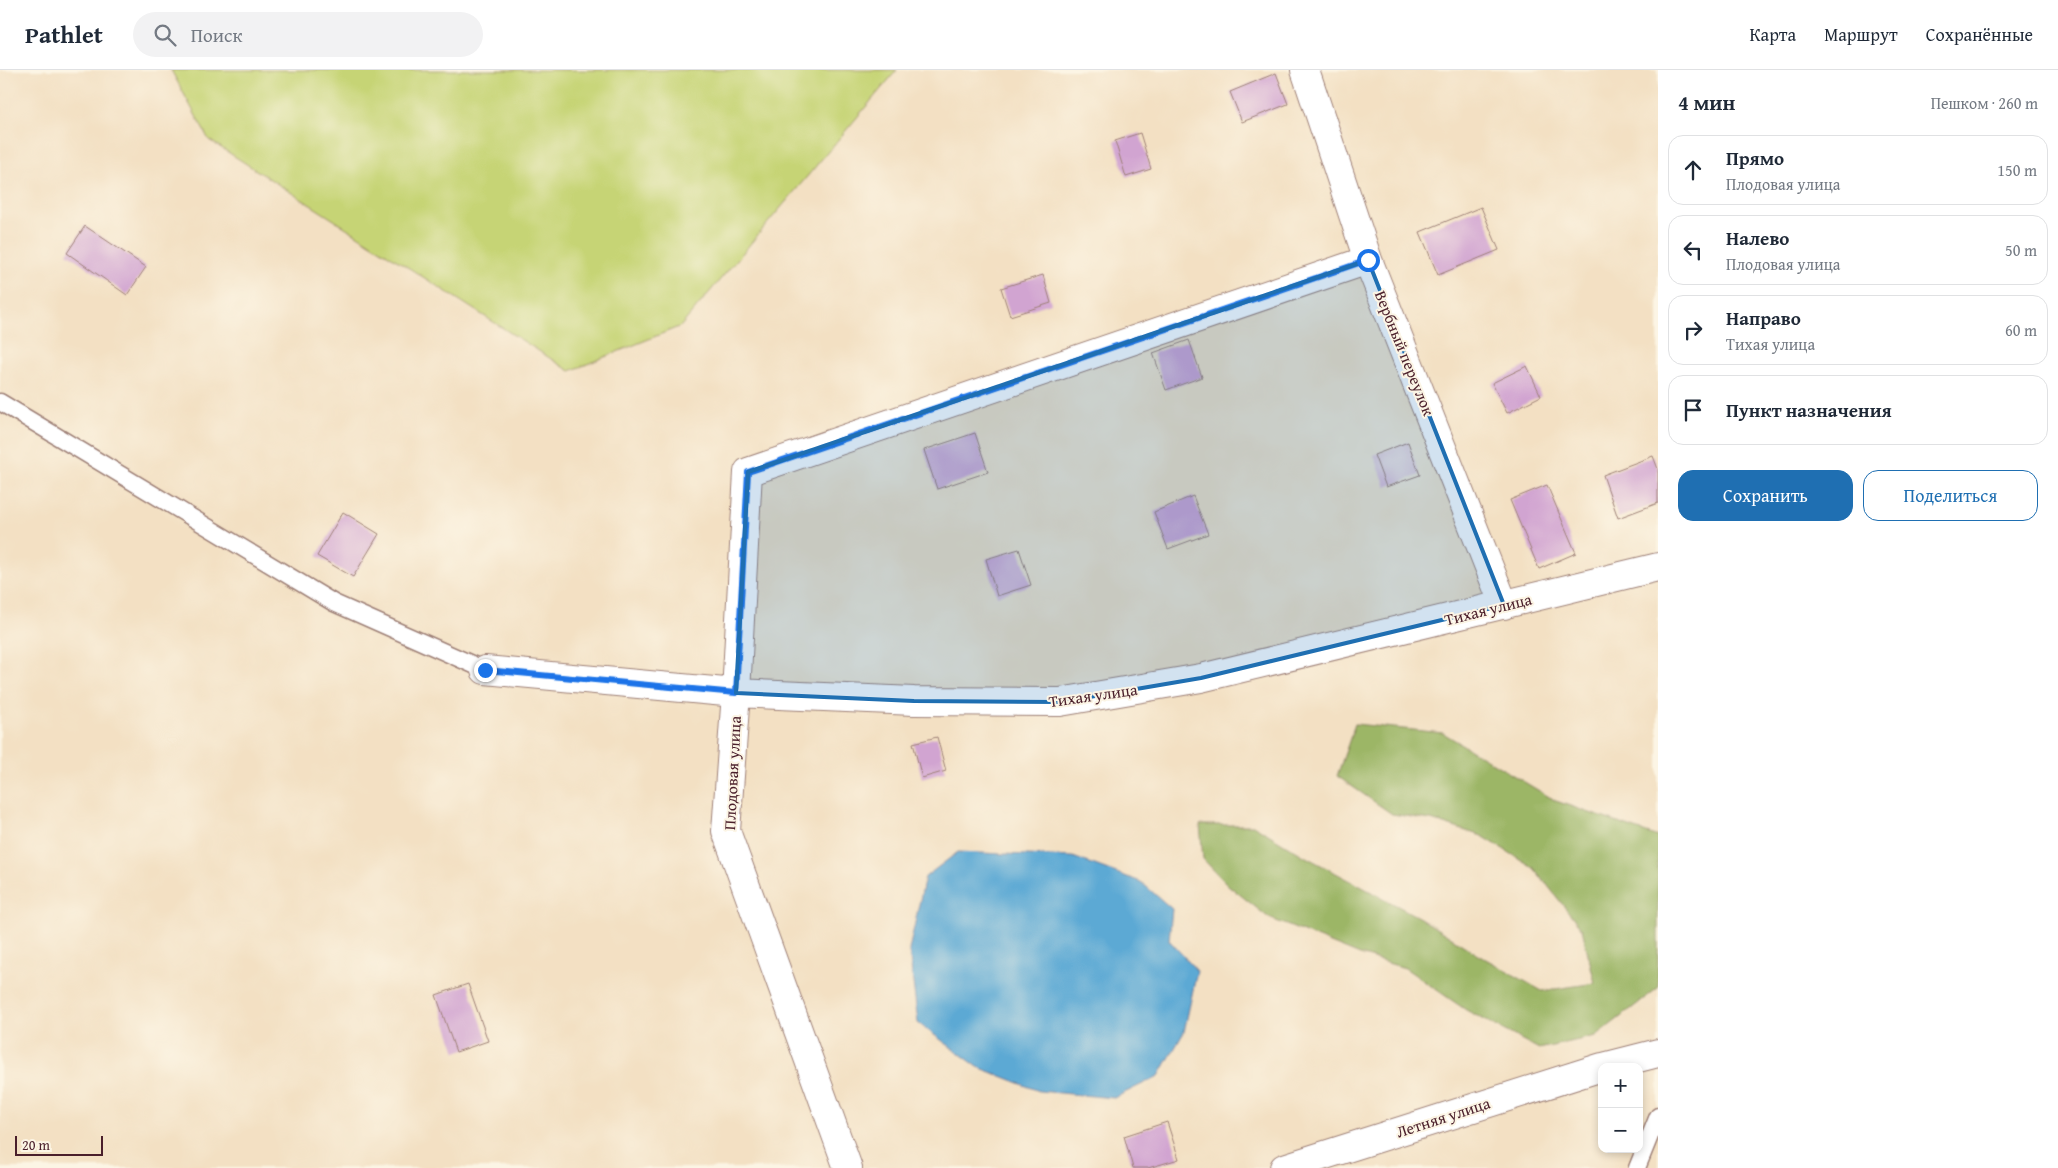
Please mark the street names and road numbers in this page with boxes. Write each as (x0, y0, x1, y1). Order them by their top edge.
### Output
street label: Вербный переулок (1369, 287, 1441, 420)
street label: Тихая улица (1442, 586, 1534, 631)
street label: Тихая улица (1047, 677, 1139, 713)
street label: Плодовая улица (717, 715, 747, 831)
street label: Летняя улица (1393, 1090, 1493, 1143)

